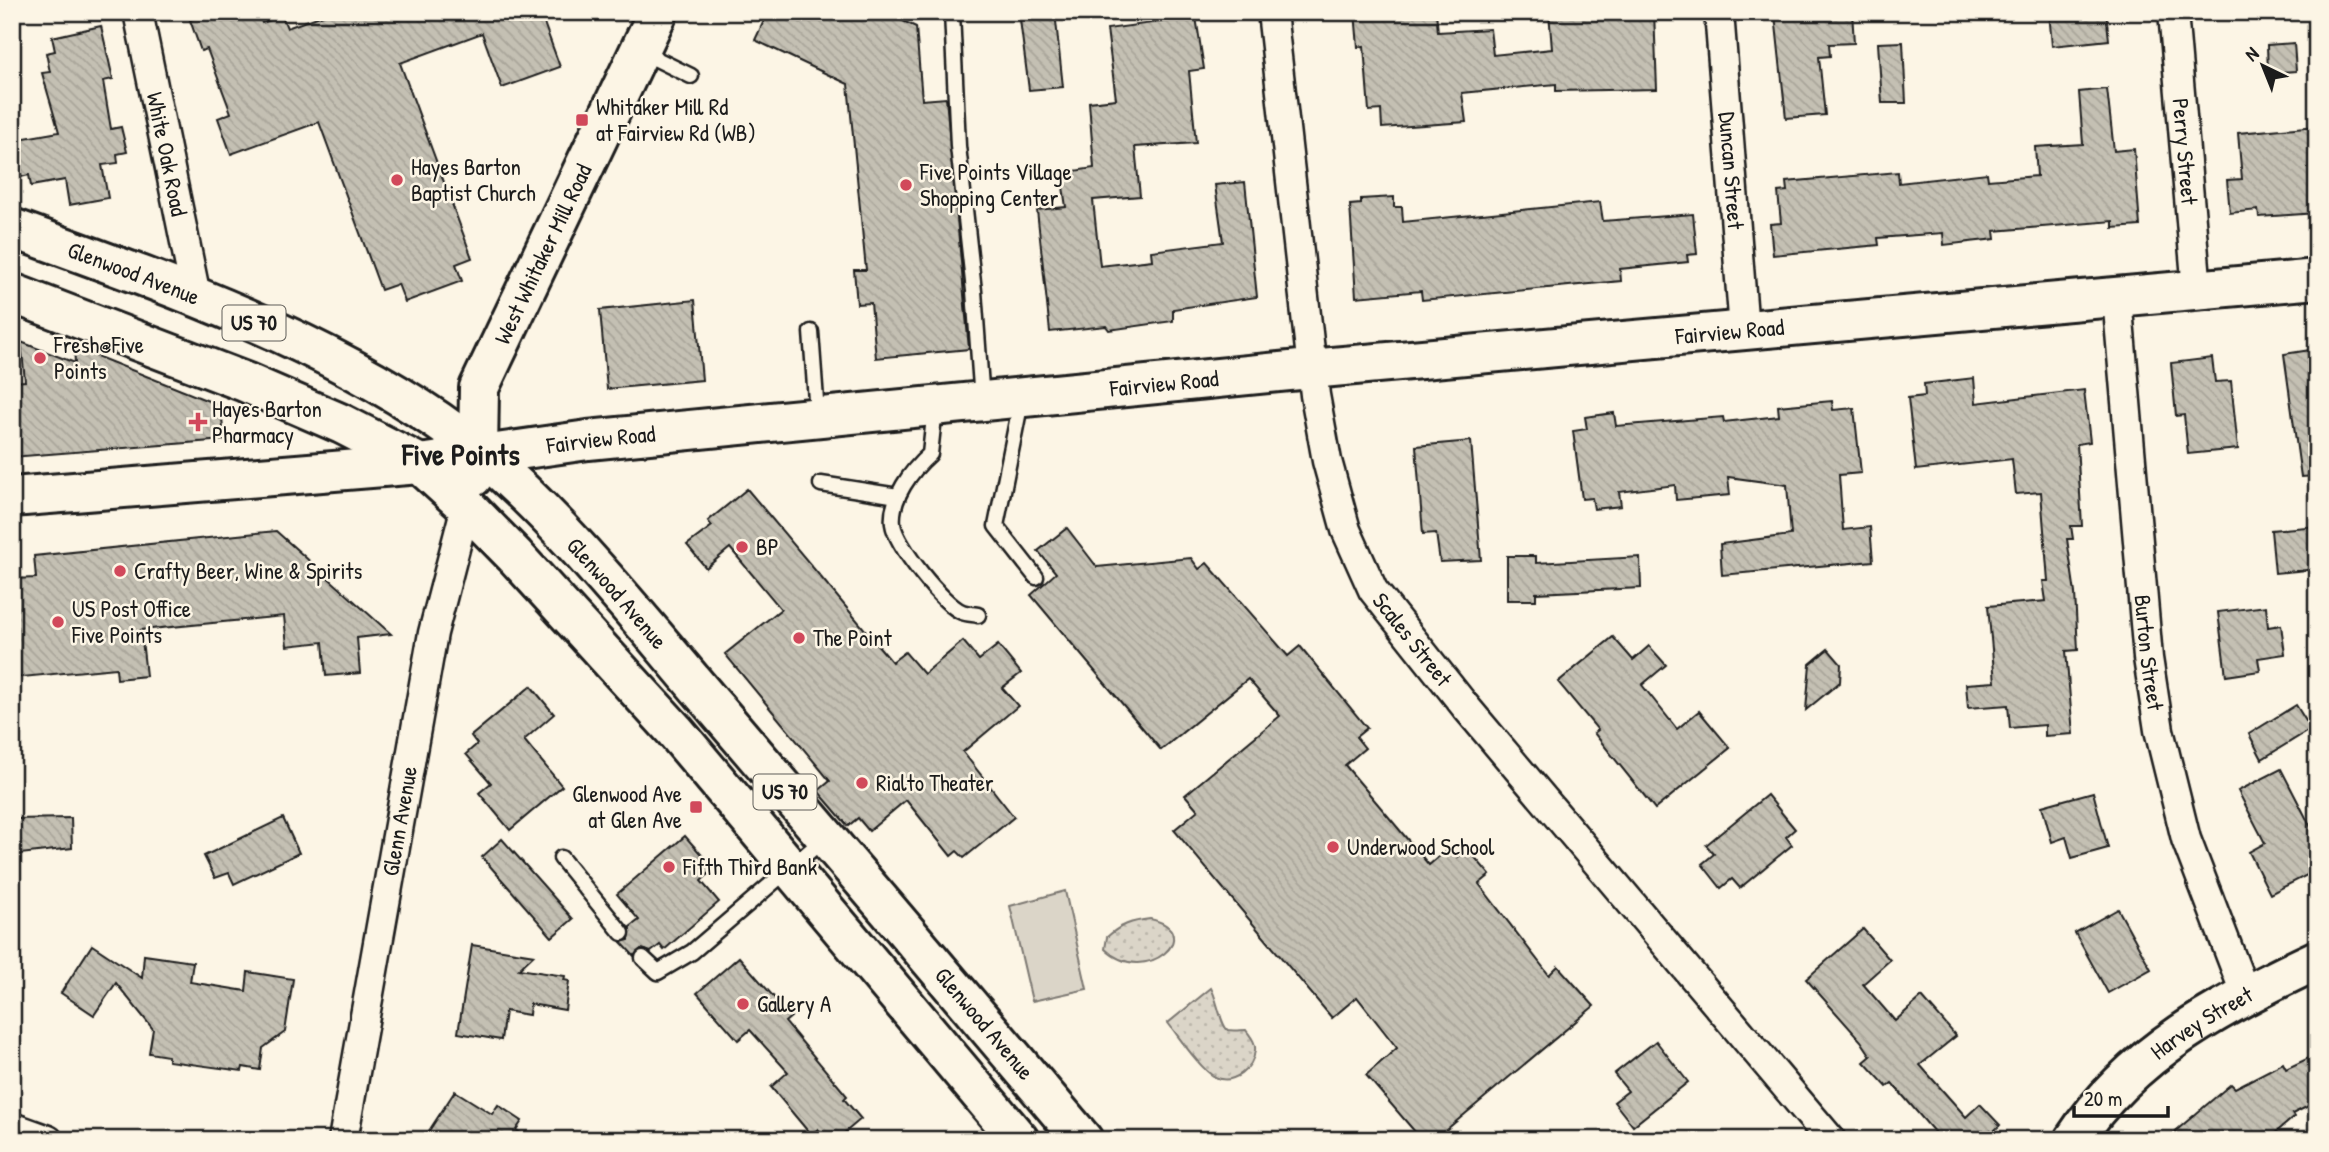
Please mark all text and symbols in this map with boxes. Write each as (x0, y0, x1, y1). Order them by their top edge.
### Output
north arrow (2228, 32, 2298, 102)
text: N (2239, 41, 2264, 67)
street label: White Oak Road (140, 89, 195, 219)
place label: Whitaker Mill Rd at Fairview Rd (WB) (596, 91, 756, 148)
street label: Perry Street (2166, 97, 2206, 207)
street label: Duncan Street (1712, 111, 1752, 231)
marker: Whitaker Mill Rd at Fairview Rd (WB) (574, 112, 590, 128)
place label: Hayes Barton Baptist Church (411, 151, 536, 208)
place label: Five Points Village Shopping Center (919, 156, 1072, 213)
street label: West Whitaker Mill Road (486, 159, 598, 349)
marker: Hayes Barton Baptist Church (389, 172, 405, 188)
marker: Five Points Village Shopping Center (898, 177, 914, 193)
street label: Glenwood Avenue (64, 234, 205, 312)
road number: US 70 (222, 306, 286, 340)
street label: Fairview Road (1673, 311, 1785, 351)
place label: Fresh@Five Points (53, 329, 144, 386)
marker: Fresh@Five Points (32, 350, 48, 366)
street label: Fairview Road (1107, 362, 1220, 404)
place label: Hayes Barton Pharmacy (212, 393, 322, 450)
marker: Hayes Barton Pharmacy (190, 414, 206, 430)
street label: Fairview Road (544, 417, 657, 461)
district label: Five Points (401, 434, 520, 474)
street label: Glenwood Avenue (560, 530, 675, 655)
place label: BP (756, 531, 779, 562)
marker: BP (734, 539, 750, 555)
place label: Crafty Beer, Wine & Spirits (134, 555, 363, 586)
marker: Crafty Beer, Wine & Spirits (112, 563, 128, 579)
street label: Scales Street (1366, 586, 1460, 693)
place label: US Post Office Five Points (71, 593, 191, 650)
street label: Burton Street (2128, 593, 2172, 714)
marker: US Post Office Five Points (50, 614, 66, 630)
place label: The Point (813, 622, 893, 653)
marker: The Point (791, 630, 807, 646)
street label: Glenn Avenue (374, 764, 424, 878)
place label: Rialto Theater (876, 767, 994, 798)
road number: US 70 (754, 774, 816, 810)
marker: Rialto Theater (854, 775, 870, 791)
place label: Glenwood Ave at Glen Ave (572, 778, 682, 835)
marker: Glenwood Ave at Glen Ave (688, 799, 704, 815)
place label: Underwood School (1347, 831, 1495, 862)
marker: Underwood School (1325, 839, 1341, 855)
place label: Fifth Third Bank (682, 851, 818, 882)
marker: Fifth Third Bank (661, 859, 677, 875)
street label: Glenwood Avenue (928, 960, 1042, 1086)
street label: Harvey Street (2143, 978, 2259, 1066)
place label: Gallery A (757, 988, 831, 1019)
marker: Gallery A (735, 996, 751, 1012)
scale bar (2074, 1075, 2168, 1119)
text: 20 m (2084, 1084, 2122, 1113)

